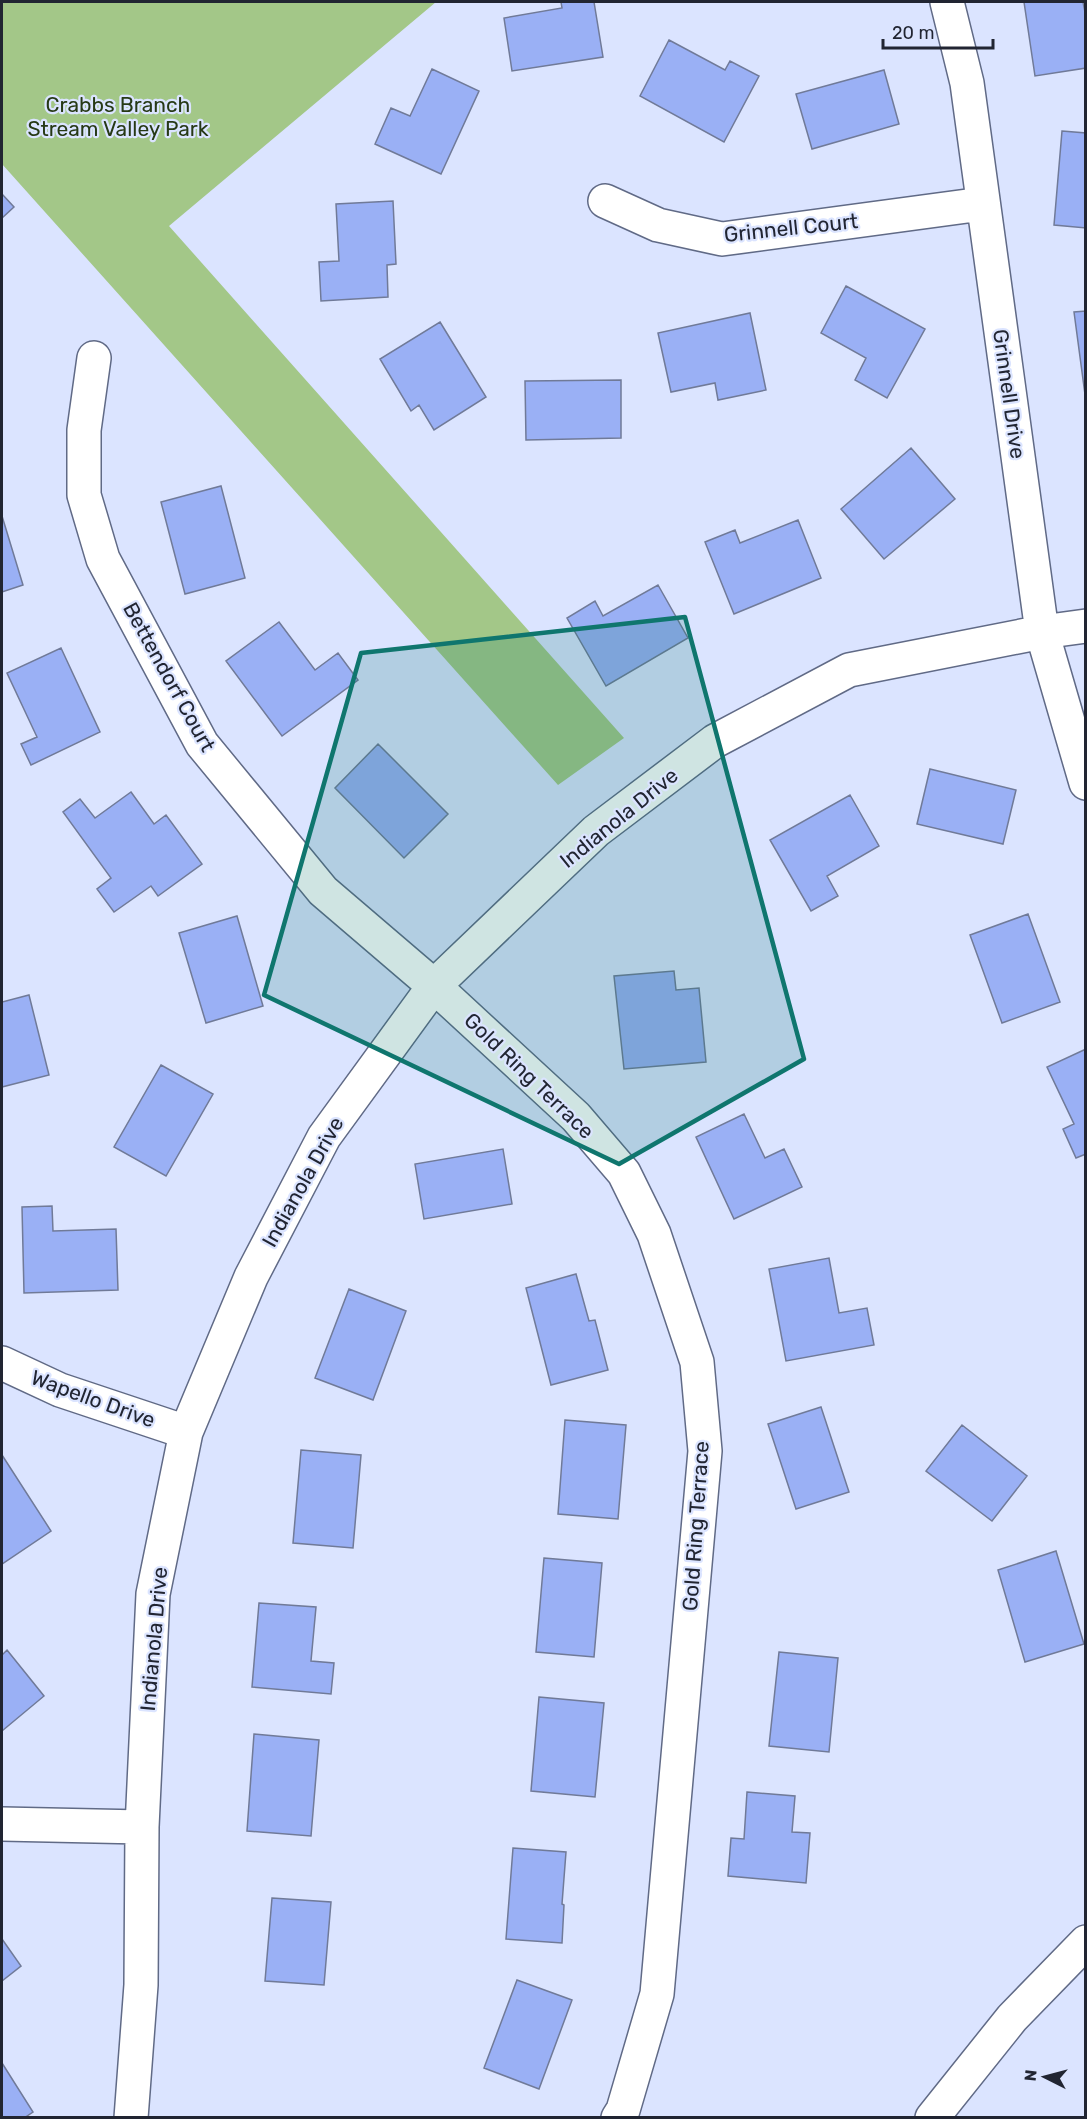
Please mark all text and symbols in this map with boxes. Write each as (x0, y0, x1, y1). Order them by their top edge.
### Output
scale bar (883, 12, 992, 50)
text: 20 m (892, 22, 934, 44)
park label: Crabbs Branch Stream Valley Park (27, 92, 209, 141)
street label: Grinnell Court (723, 208, 859, 247)
street label: Grinnell Drive (988, 328, 1031, 460)
street label: Bettendorf Court (118, 598, 221, 756)
street label: Indianola Drive (555, 762, 683, 873)
street label: Gold Ring Terrace (459, 1007, 599, 1144)
street label: Indianola Drive (257, 1112, 349, 1251)
street label: Wapello Drive (28, 1365, 159, 1433)
street label: Gold Ring Terrace (677, 1440, 714, 1612)
street label: Indianola Drive (135, 1566, 172, 1712)
north arrow (1015, 2047, 1075, 2107)
text: N (1021, 2069, 1041, 2082)

